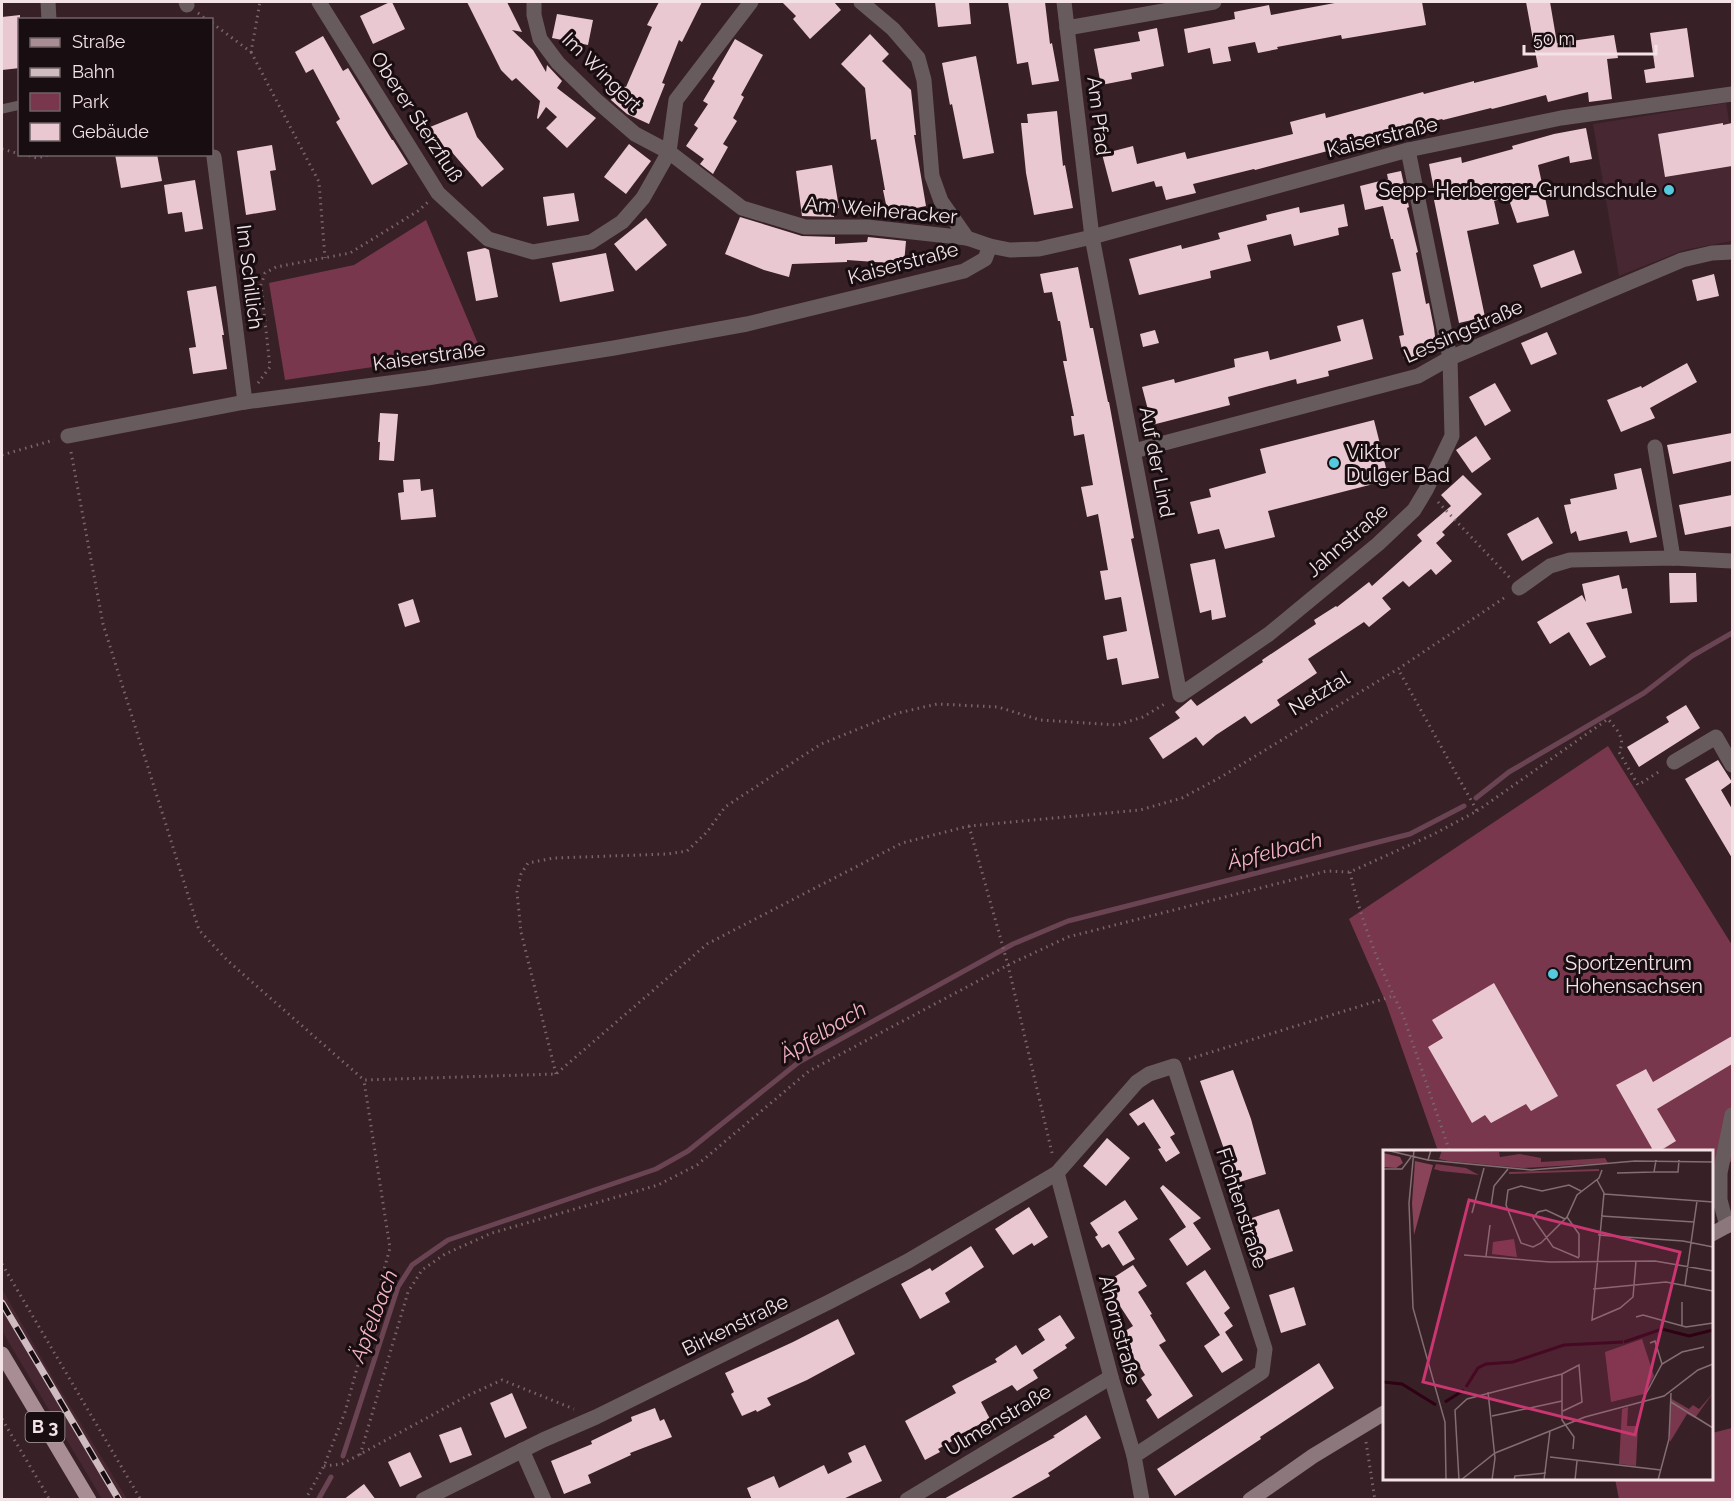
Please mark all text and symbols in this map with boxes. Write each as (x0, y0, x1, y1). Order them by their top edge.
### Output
legend (18, 18, 213, 156)
scale bar (1524, 18, 1656, 56)
street label: Im Wingert (557, 27, 647, 117)
text: 50 m (1533, 28, 1575, 49)
text: Straße (72, 31, 126, 52)
street label: Oberer Sterzfluß (366, 47, 468, 187)
text: Bahn (72, 61, 115, 82)
street label: Am Pfad (1082, 75, 1116, 157)
text: Park (72, 91, 109, 112)
street label: Kaiserstraße (1324, 112, 1440, 162)
text: Gebäude (72, 121, 149, 142)
place label: Sepp-Herberger-Grundschule (1378, 178, 1657, 202)
marker: Sepp-Herberger-Grundschule (1662, 183, 1676, 197)
street label: Am Weiheracker (804, 191, 958, 229)
street label: Im Schillich (232, 223, 268, 331)
street label: Kaiserstraße (845, 237, 961, 289)
street label: Lessingstraße (1400, 294, 1527, 368)
street label: Kaiserstraße (371, 336, 487, 376)
street label: Auf der Lind (1134, 405, 1180, 519)
place label: Viktor Dulger Bad (1346, 440, 1450, 487)
marker: Viktor Dulger Bad (1327, 456, 1341, 470)
street label: Jahnstraße (1301, 498, 1393, 582)
street label: Netztal (1284, 665, 1354, 720)
water label: Äpfelbach (1224, 827, 1325, 875)
place label: Sportzentrum Hohensachsen (1565, 951, 1703, 998)
marker: Sportzentrum Hohensachsen (1546, 967, 1560, 981)
water label: Äpfelbach (774, 996, 871, 1068)
street label: Fichtenstraße (1211, 1145, 1273, 1272)
inset map (1383, 1150, 1713, 1480)
water label: Äpfelbach (344, 1266, 403, 1367)
street label: Ahornstraße (1094, 1272, 1146, 1388)
street label: Birkenstraße (678, 1289, 792, 1361)
street label: Ulmenstraße (941, 1379, 1055, 1461)
road number: B 3 (26, 1412, 64, 1442)

